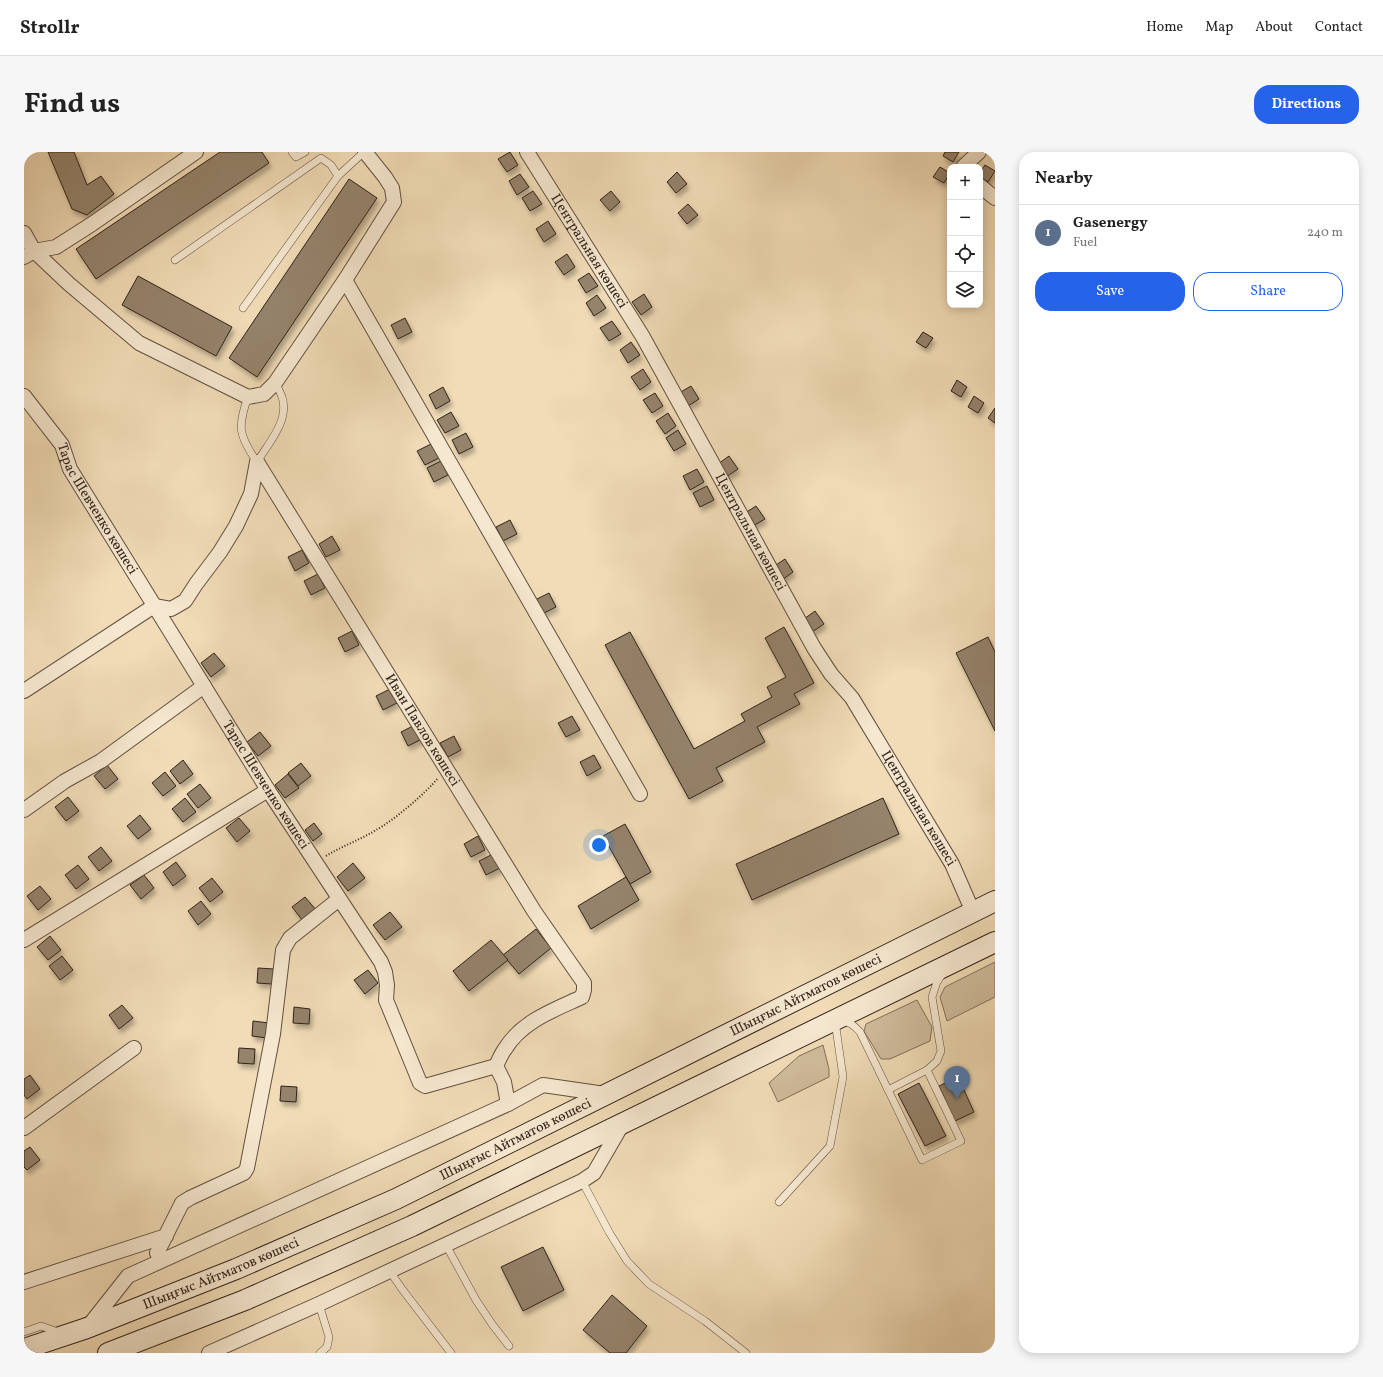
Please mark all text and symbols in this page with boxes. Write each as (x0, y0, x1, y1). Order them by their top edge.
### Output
text: Strollr (20, 15, 80, 41)
text: Home (1146, 18, 1183, 37)
text: Map (1205, 18, 1233, 37)
text: About (1255, 18, 1293, 37)
text: Contact (1315, 18, 1363, 37)
text: Find us (24, 85, 120, 124)
button: Directions (1254, 85, 1359, 124)
map controls (947, 164, 983, 308)
button: + (947, 164, 983, 200)
text: Nearby (1035, 167, 1093, 190)
street label: Центральная көшесі (546, 190, 632, 312)
button: − (947, 200, 983, 236)
text: Gasenergy (1073, 213, 1148, 234)
text: 1 (1045, 224, 1051, 242)
text: 240 m (1307, 224, 1343, 242)
text: Fuel (1073, 234, 1097, 252)
button: locate (947, 236, 983, 272)
button: layers (947, 272, 983, 308)
button: Save (1035, 272, 1185, 311)
button: Share (1193, 272, 1343, 311)
street label: Тарас Шевченко көшесі (52, 440, 142, 578)
street label: Центральная көшесі (710, 470, 790, 594)
street label: Иван Павлов көшесі (380, 670, 464, 790)
street label: Тарас Шевченко көшесі (218, 717, 314, 853)
street label: Центральная көшесі (876, 747, 961, 870)
your location (589, 835, 609, 855)
street label: Шыңғыс Айтматов көшесі (727, 949, 885, 1041)
pin: 1 (944, 1066, 970, 1099)
street label: Шыңғыс Айтматов көшесі (437, 1094, 595, 1185)
street label: Шыңғыс Айтматов көшесі (140, 1233, 302, 1314)

